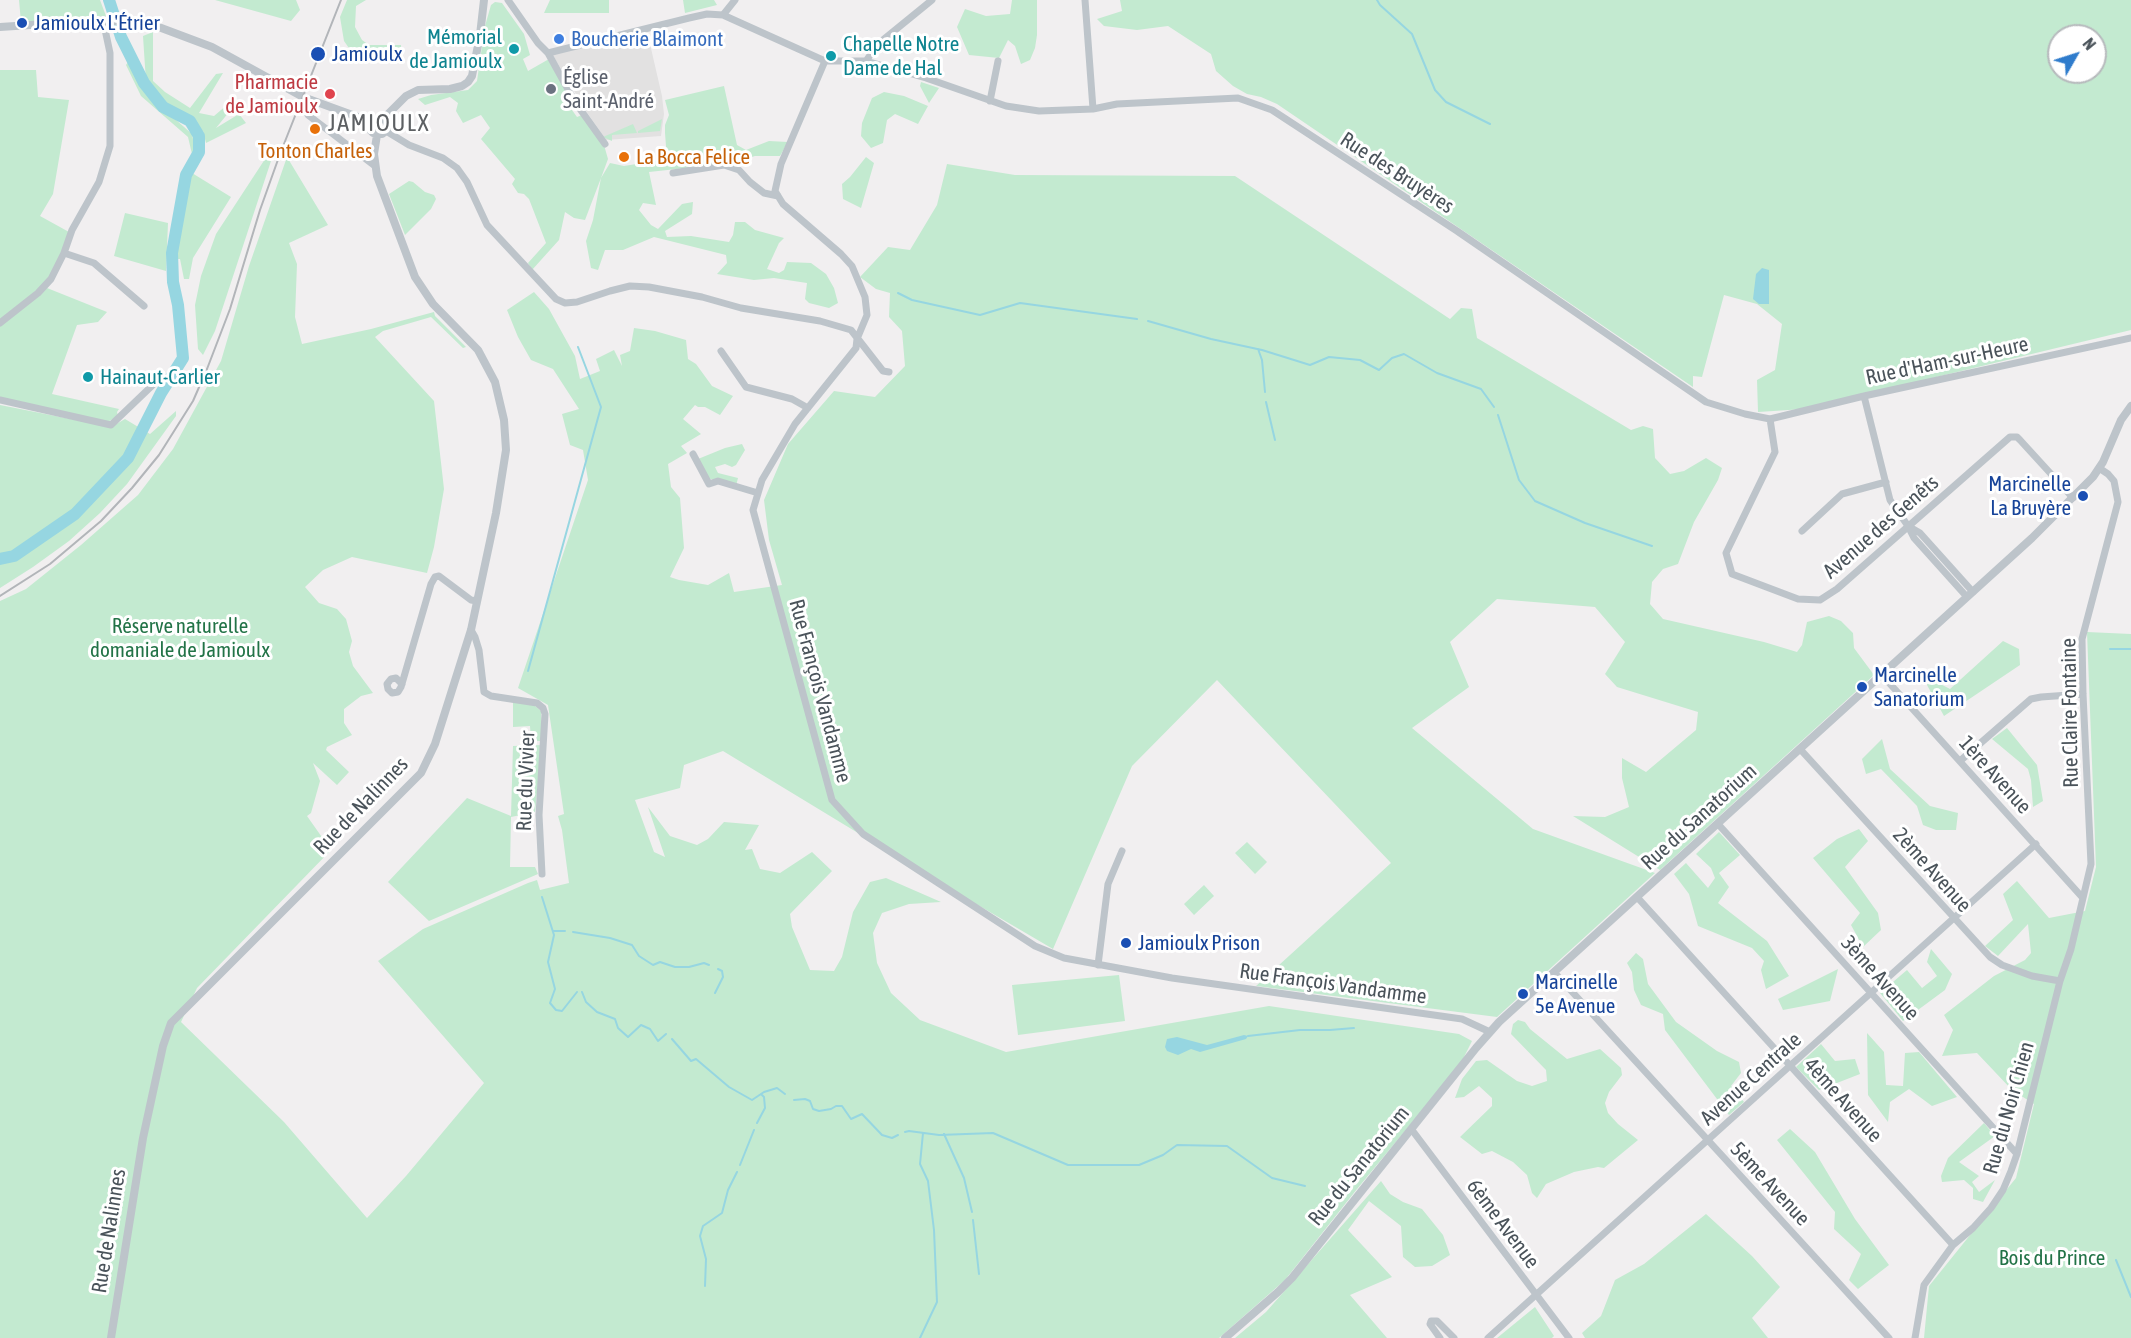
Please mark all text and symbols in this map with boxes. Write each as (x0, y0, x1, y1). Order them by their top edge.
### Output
place label: Jamioulx L'Étrier (34, 10, 160, 36)
marker: Jamioulx L'Étrier (15, 16, 29, 30)
place label: Mémorial de Jamioulx (409, 24, 502, 74)
north arrow (2047, 24, 2107, 84)
place label: Boucherie Blaimont (571, 26, 723, 52)
place label: Chapelle Notre Dame de Hal (843, 31, 959, 81)
marker: Boucherie Blaimont (552, 32, 566, 46)
text: N (2079, 35, 2099, 53)
place label: Jamioulx (332, 41, 402, 67)
marker: Mémorial de Jamioulx (507, 42, 521, 56)
marker: Jamioulx (309, 45, 327, 63)
marker: Chapelle Notre Dame de Hal (824, 49, 838, 63)
place label: Église Saint-André (563, 64, 654, 114)
place label: Pharmacie de Jamioulx (225, 69, 318, 119)
marker: Église Saint-André (544, 82, 558, 96)
marker: Pharmacie de Jamioulx (323, 87, 337, 101)
district label: JAMIOULX (328, 109, 430, 137)
marker: Tonton Charles (308, 122, 322, 136)
street label: Rue des Bruyères (1336, 127, 1458, 219)
place label: Tonton Charles (258, 138, 372, 164)
place label: La Bocca Felice (636, 144, 750, 170)
marker: La Bocca Felice (617, 150, 631, 164)
street label: Rue d'Ham-sur-Heure (1863, 331, 2031, 391)
place label: Hainaut-Carlier (100, 364, 220, 390)
marker: Hainaut-Carlier (81, 370, 95, 384)
street label: Avenue des Genêts (1818, 470, 1944, 584)
place label: Marcinelle La Bruyère (1988, 471, 2071, 521)
marker: Marcinelle La Bruyère (2076, 489, 2090, 503)
street label: Rue François Vandamme (783, 597, 857, 785)
park label: Réserve naturelle domaniale de Jamioulx (90, 613, 270, 663)
street label: Rue Claire Fontaine (2056, 638, 2084, 788)
place label: Marcinelle Sanatorium (1874, 662, 1965, 712)
marker: Marcinelle Sanatorium (1855, 680, 1869, 694)
street label: Rue du Vivier (512, 730, 540, 832)
street label: 1ère Avenue (1953, 731, 2037, 819)
street label: Rue de Nalinnes (308, 752, 414, 860)
street label: Rue du Sanatorium (1636, 759, 1762, 875)
street label: 2ème Avenue (1887, 823, 1977, 917)
place label: Jamioulx Prison (1138, 930, 1260, 956)
street label: 3ème Avenue (1835, 931, 1925, 1025)
marker: Jamioulx Prison (1119, 936, 1133, 950)
street label: Rue François Vandamme (1238, 958, 1428, 1010)
place label: Marcinelle 5e Avenue (1535, 969, 1618, 1019)
marker: Marcinelle 5e Avenue (1516, 987, 1530, 1001)
street label: Avenue Centrale (1696, 1027, 1806, 1131)
street label: Rue du Noir Chien (1978, 1039, 2040, 1177)
street label: 4ème Avenue (1798, 1053, 1888, 1147)
street label: Rue du Sanatorium (1303, 1101, 1415, 1231)
street label: 5ème Avenue (1725, 1137, 1815, 1231)
street label: Rue de Nalinnes (87, 1167, 131, 1295)
street label: 6ème Avenue (1461, 1174, 1545, 1274)
park label: Bois du Prince (1999, 1245, 2105, 1271)

